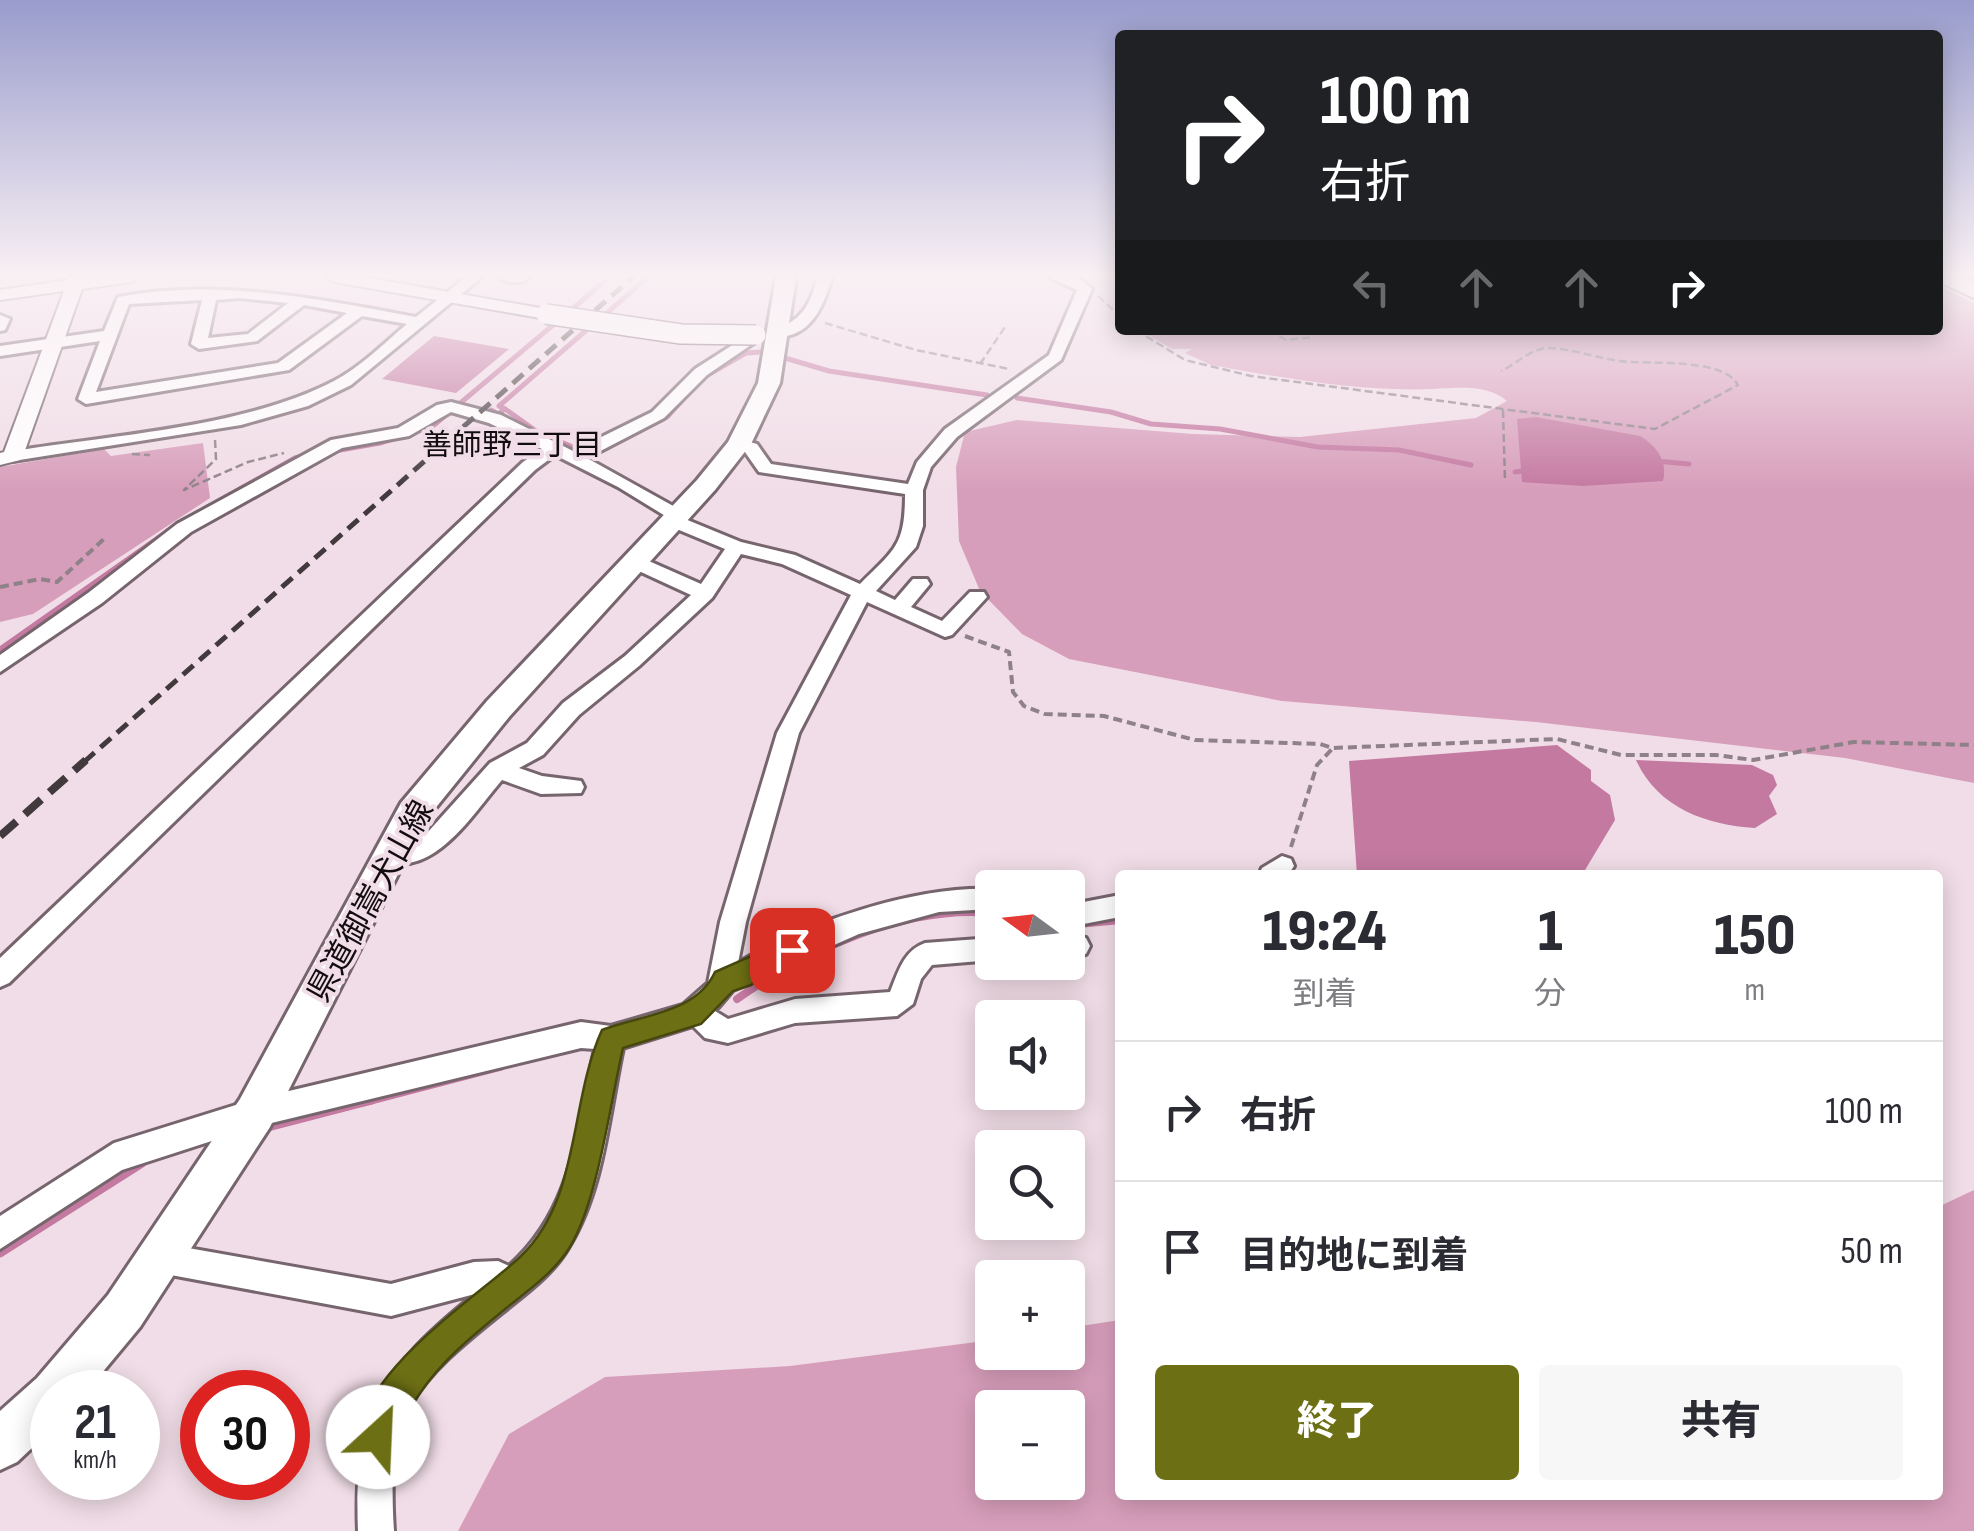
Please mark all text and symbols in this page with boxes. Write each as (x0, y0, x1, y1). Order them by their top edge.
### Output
text: 100 m (1320, 60, 1471, 144)
icon: right (1155, 70, 1285, 200)
text: 右折 (1320, 156, 1410, 211)
icon: left (1344, 260, 1399, 315)
icon: ahead (1449, 260, 1504, 315)
icon: ahead (1554, 260, 1609, 315)
icon: right (1659, 260, 1714, 315)
district label: 善師野三丁目 (422, 428, 602, 464)
street label: 県道御嵩犬山線 (300, 794, 443, 1009)
north arrow (975, 870, 1085, 980)
map controls (975, 870, 1085, 1500)
text: 19:24 (1263, 896, 1387, 968)
text: 1 (1538, 896, 1563, 968)
text: 150 (1714, 900, 1795, 972)
pin (750, 908, 835, 993)
icon: arrive (765, 923, 820, 978)
text: m (1744, 971, 1765, 1010)
text: 到着 (1293, 975, 1357, 1014)
text: 分 (1534, 975, 1566, 1014)
button: sound (975, 1000, 1085, 1110)
icon: right (1155, 1084, 1210, 1139)
text: 100 m (1825, 1089, 1903, 1134)
text: 右折 (1240, 1094, 1316, 1139)
button: search (975, 1130, 1085, 1240)
icon: arrive (1155, 1224, 1210, 1279)
text: 50 m (1840, 1229, 1903, 1274)
text: 目的地に到着 (1240, 1234, 1468, 1279)
button: + (975, 1260, 1085, 1370)
button: 終了 (1155, 1365, 1519, 1480)
button: 共有 (1539, 1365, 1903, 1480)
speed limit sign: 30 (180, 1370, 310, 1500)
position arrow (326, 1385, 430, 1489)
button: − (975, 1390, 1085, 1500)
text: 21 (74, 1393, 116, 1453)
text: km/h (73, 1445, 117, 1476)

